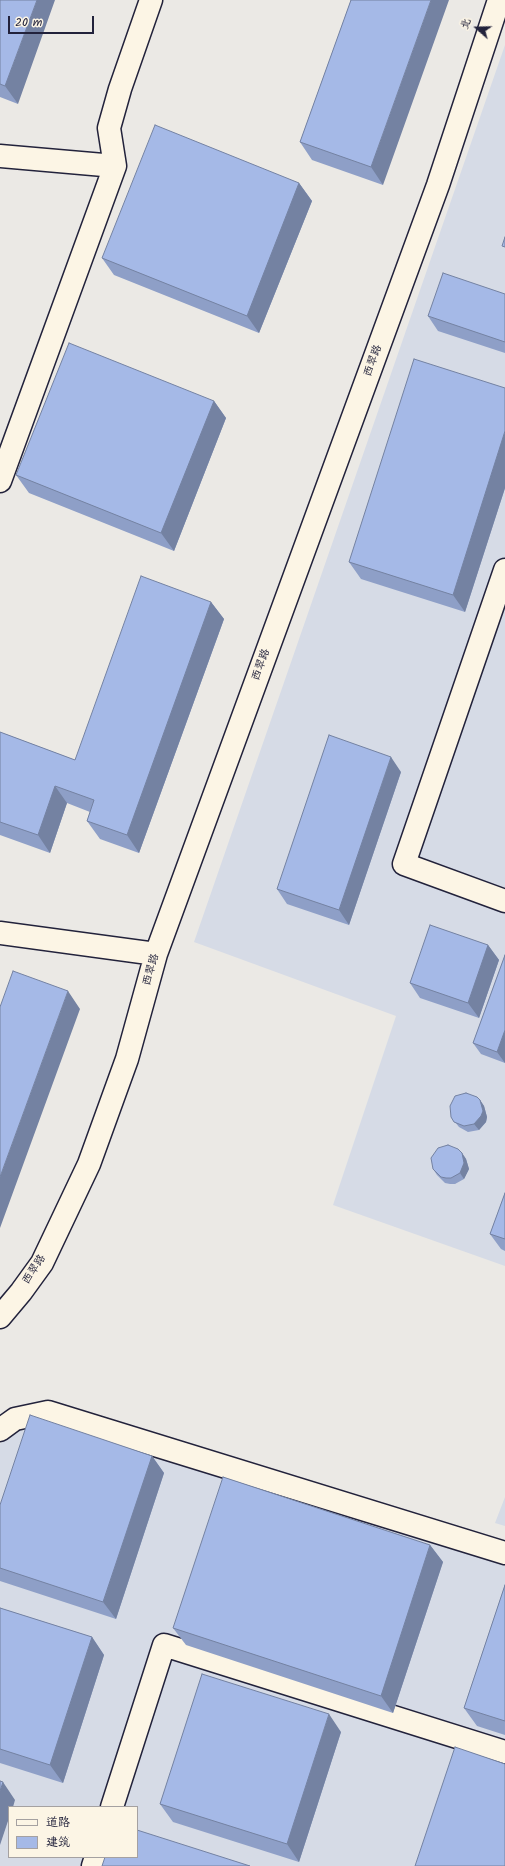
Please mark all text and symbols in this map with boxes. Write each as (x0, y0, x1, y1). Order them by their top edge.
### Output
scale bar (10, 8, 96, 34)
north arrow (457, 8, 497, 48)
text: 20 m (15, 13, 42, 32)
text: 北 (455, 16, 476, 32)
street label: 西翠路 (362, 343, 386, 379)
street label: 西翠路 (250, 647, 274, 683)
street label: 西翠路 (141, 952, 163, 988)
street label: 西翠路 (20, 1253, 50, 1287)
legend (8, 1806, 138, 1858)
text: 道路 (46, 1813, 70, 1832)
text: 建筑 (46, 1833, 70, 1852)

